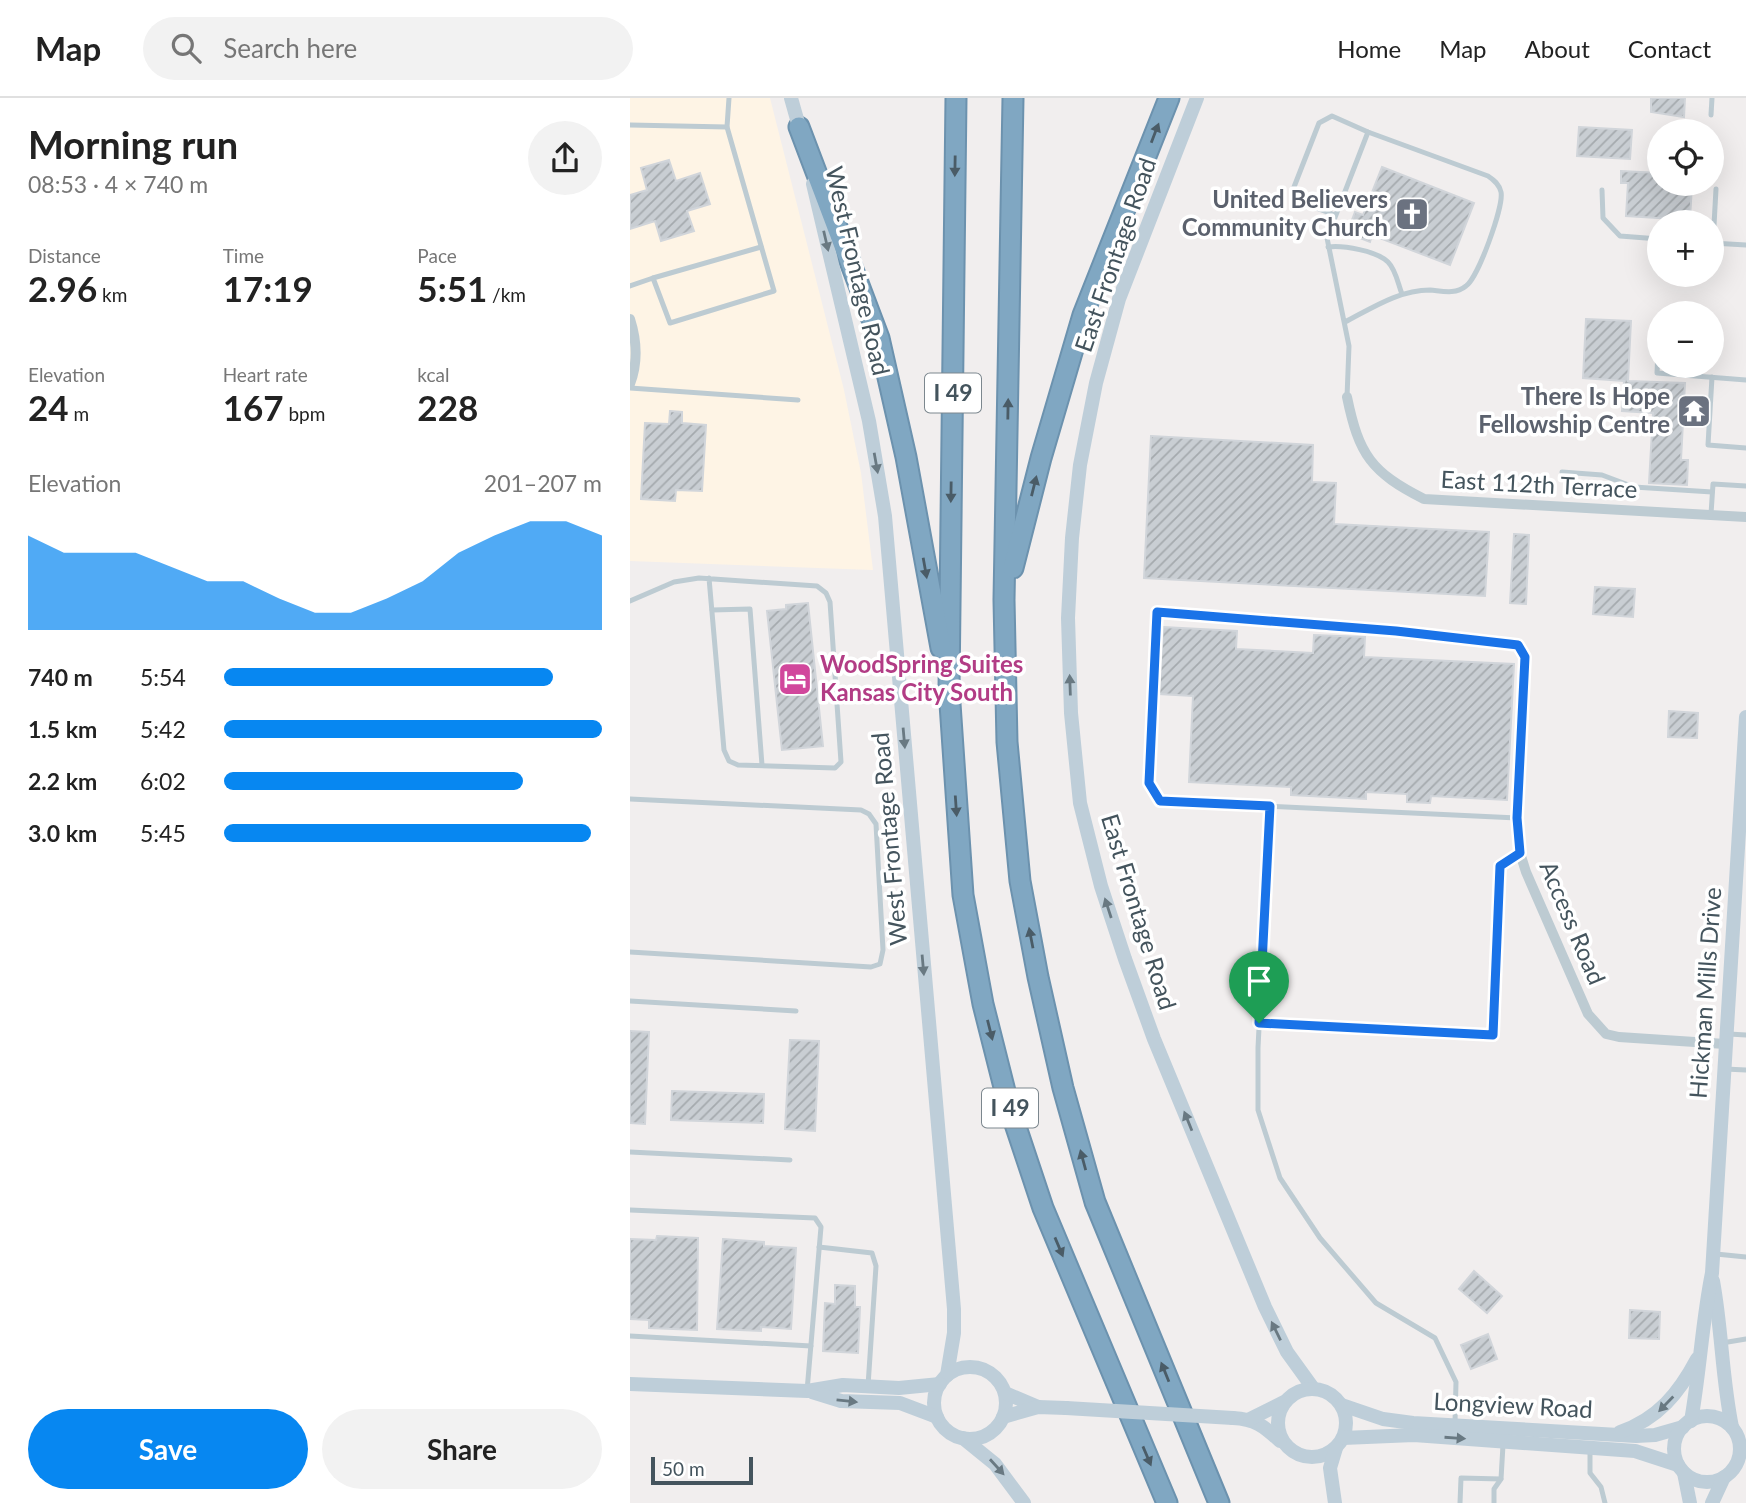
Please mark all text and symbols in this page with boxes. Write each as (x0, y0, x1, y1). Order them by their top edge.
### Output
search box (143, 17, 633, 80)
text: Map (35, 28, 101, 68)
icon: search (167, 29, 205, 67)
text: Search here (223, 32, 357, 64)
text: Home (1337, 34, 1401, 63)
text: Map (1439, 34, 1487, 63)
text: About (1525, 34, 1590, 63)
text: Contact (1628, 34, 1711, 63)
map controls (1647, 119, 1724, 378)
button: locate (1647, 119, 1724, 196)
text: Morning run (28, 121, 238, 167)
button: share (528, 121, 602, 195)
one-way arrow (1150, 122, 1161, 143)
street label: East Frontage Road (1068, 154, 1161, 355)
one-way arrow (949, 155, 961, 177)
street label: West Frontage Road (820, 163, 897, 378)
text: 08:53 · 4 × 740 m (28, 170, 208, 198)
place label: United Believers Community Church (1182, 184, 1388, 241)
church icon: United Believers Community Church (1393, 195, 1431, 233)
button: + (1647, 210, 1724, 287)
one-way arrow (821, 230, 832, 252)
text: Distance (28, 244, 101, 267)
text: Time (223, 244, 264, 267)
text: Pace (417, 244, 457, 267)
text: 2.96 (28, 267, 97, 309)
text: 17:19 (223, 267, 313, 309)
text: 5:51 (417, 267, 487, 309)
text: km (97, 283, 127, 306)
text: /km (487, 283, 526, 306)
button: − (1647, 301, 1724, 378)
text: Elevation (28, 363, 105, 386)
text: Heart rate (223, 363, 308, 386)
text: kcal (417, 363, 449, 386)
road number: I 49 (925, 374, 981, 412)
place label: There Is Hope Fellowship Centre (1478, 381, 1670, 438)
text: 24 (28, 386, 69, 428)
text: 167 (223, 386, 284, 428)
text: 228 (417, 386, 478, 428)
temple icon: There Is Hope Fellowship Centre (1675, 392, 1713, 430)
one-way arrow (1002, 398, 1013, 420)
text: m (69, 402, 89, 425)
text: bpm (284, 402, 325, 425)
one-way arrow (871, 452, 882, 474)
street label: East 112th Terrace (1440, 464, 1638, 503)
text: Elevation (28, 469, 121, 497)
text: 201–207 m (484, 469, 602, 497)
one-way arrow (1029, 475, 1040, 497)
one-way arrow (946, 481, 957, 503)
one-way arrow (920, 557, 931, 579)
place label: WoodSpring Suites Kansas City South (820, 649, 1023, 706)
hotel icon: WoodSpring Suites Kansas City South (776, 660, 814, 698)
text: 740 m (28, 663, 93, 691)
text: 5:54 (140, 663, 186, 691)
one-way arrow (1064, 674, 1076, 696)
text: 1.5 km (28, 715, 97, 743)
text: 5:42 (140, 715, 186, 743)
one-way arrow (899, 727, 910, 749)
street label: West Frontage Road (865, 731, 912, 947)
text: 2.2 km (28, 767, 97, 795)
text: 6:02 (140, 767, 186, 795)
one-way arrow (951, 795, 962, 817)
street label: East Frontage Road (1096, 810, 1183, 1013)
text: 3.0 km (28, 819, 97, 847)
text: 5:45 (140, 819, 186, 847)
street label: Access Road (1534, 856, 1612, 988)
street label: Hickman Mills Drive (1683, 886, 1726, 1100)
one-way arrow (1102, 897, 1113, 918)
one-way arrow (1025, 927, 1036, 949)
pin (1229, 951, 1289, 1023)
one-way arrow (918, 954, 929, 976)
icon: arrive (1240, 962, 1278, 1000)
one-way arrow (985, 1019, 996, 1041)
road number: I 49 (982, 1088, 1038, 1128)
one-way arrow (1182, 1110, 1193, 1131)
one-way arrow (1077, 1149, 1088, 1171)
one-way arrow (1054, 1236, 1065, 1257)
one-way arrow (1270, 1321, 1282, 1341)
one-way arrow (1160, 1361, 1171, 1382)
street label: Longview Road (1433, 1386, 1593, 1423)
one-way arrow (836, 1395, 858, 1406)
one-way arrow (1658, 1395, 1674, 1412)
button: Save (28, 1409, 308, 1489)
button: Share (322, 1409, 602, 1489)
one-way arrow (1444, 1433, 1466, 1444)
one-way arrow (1142, 1446, 1153, 1467)
scale bar (651, 1454, 752, 1486)
text: 50 m (662, 1457, 705, 1480)
one-way arrow (988, 1458, 1004, 1475)

